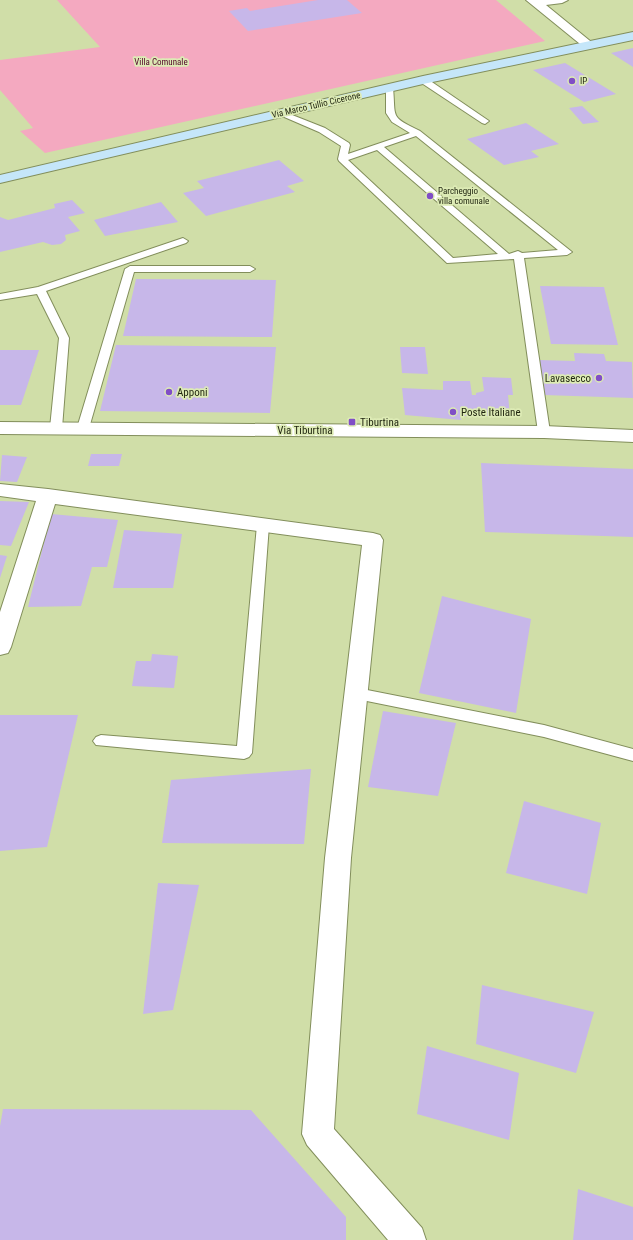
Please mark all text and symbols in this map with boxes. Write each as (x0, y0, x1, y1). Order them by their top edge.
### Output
park label: Villa Comunale (134, 57, 188, 67)
marker: IP (567, 76, 577, 86)
place label: IP (580, 76, 587, 86)
street label: Via Marco Tullio Cicerone (271, 90, 361, 120)
place label: Parcheggio villa comunale (438, 186, 489, 206)
marker: Parcheggio villa comunale (425, 191, 435, 201)
place label: Lavasecco (545, 372, 591, 385)
marker: Lavasecco (594, 373, 604, 383)
place label: Apponi (177, 386, 208, 399)
marker: Apponi (164, 387, 174, 397)
place label: Poste Italiane (461, 406, 521, 419)
marker: Poste Italiane (448, 407, 458, 417)
place label: Tiburtina (360, 416, 399, 429)
marker: Tiburtina (347, 417, 357, 427)
street label: Via Tiburtina (277, 424, 333, 437)

